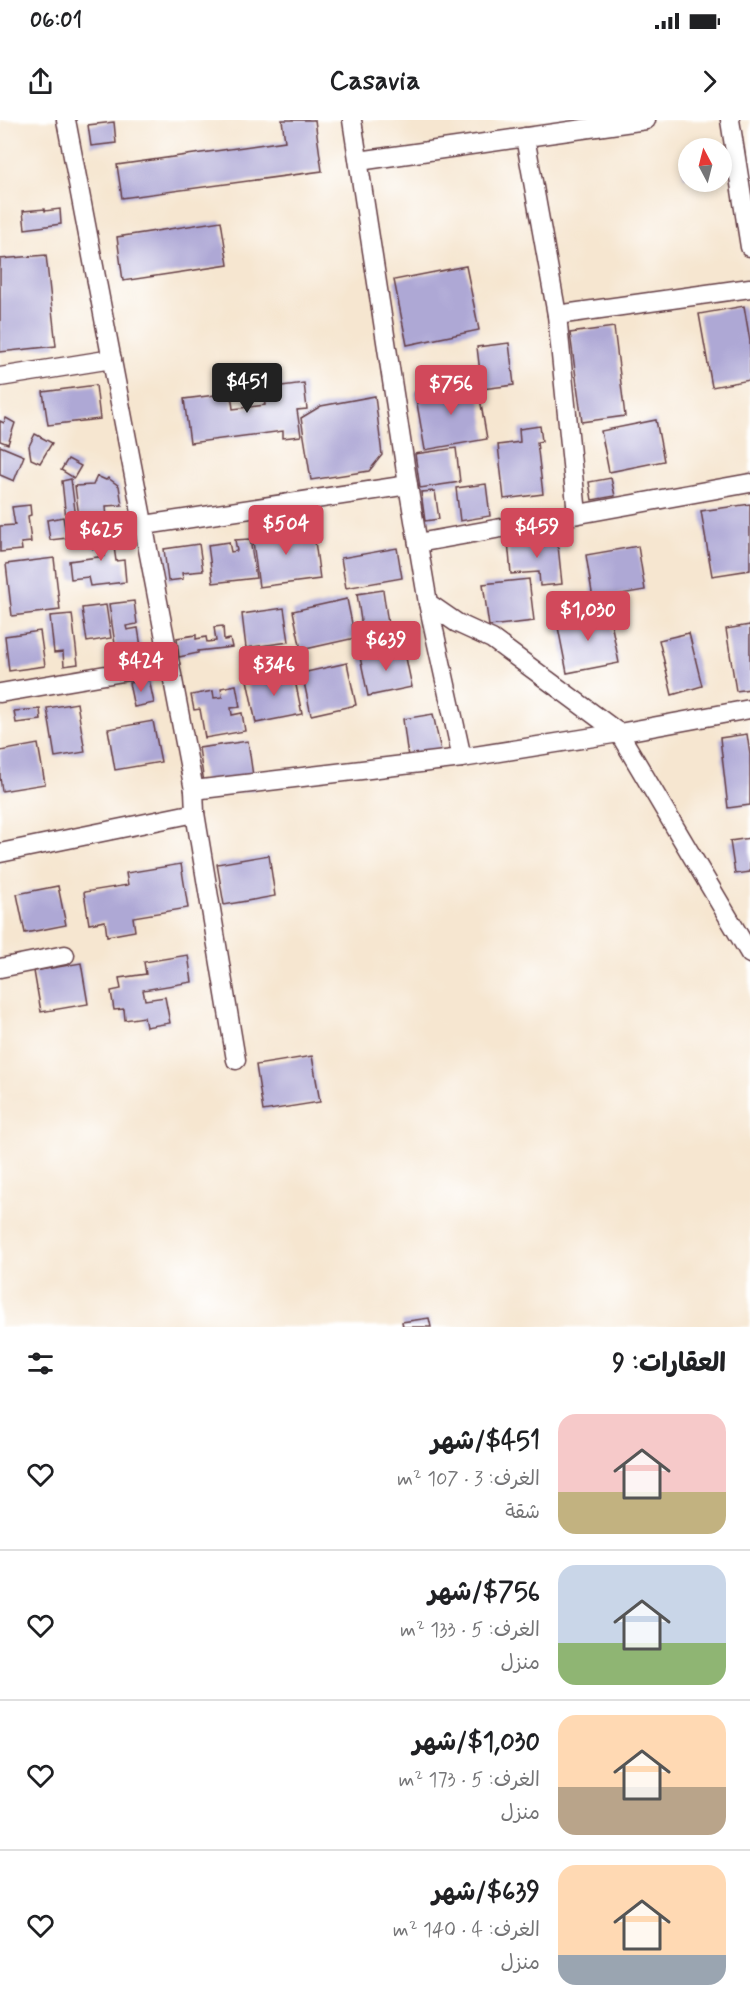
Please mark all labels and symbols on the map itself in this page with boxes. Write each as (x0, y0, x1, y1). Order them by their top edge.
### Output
north arrow (678, 138, 732, 192)
pin: $451 (211, 363, 283, 414)
pin: $756 (415, 365, 487, 416)
pin: $504 (250, 505, 322, 556)
pin: $459 (501, 508, 573, 559)
pin: $625 (65, 511, 137, 562)
pin: $1,030 (539, 591, 637, 642)
pin: $639 (350, 621, 422, 672)
pin: $424 (105, 642, 177, 693)
pin: $346 (238, 646, 310, 697)

